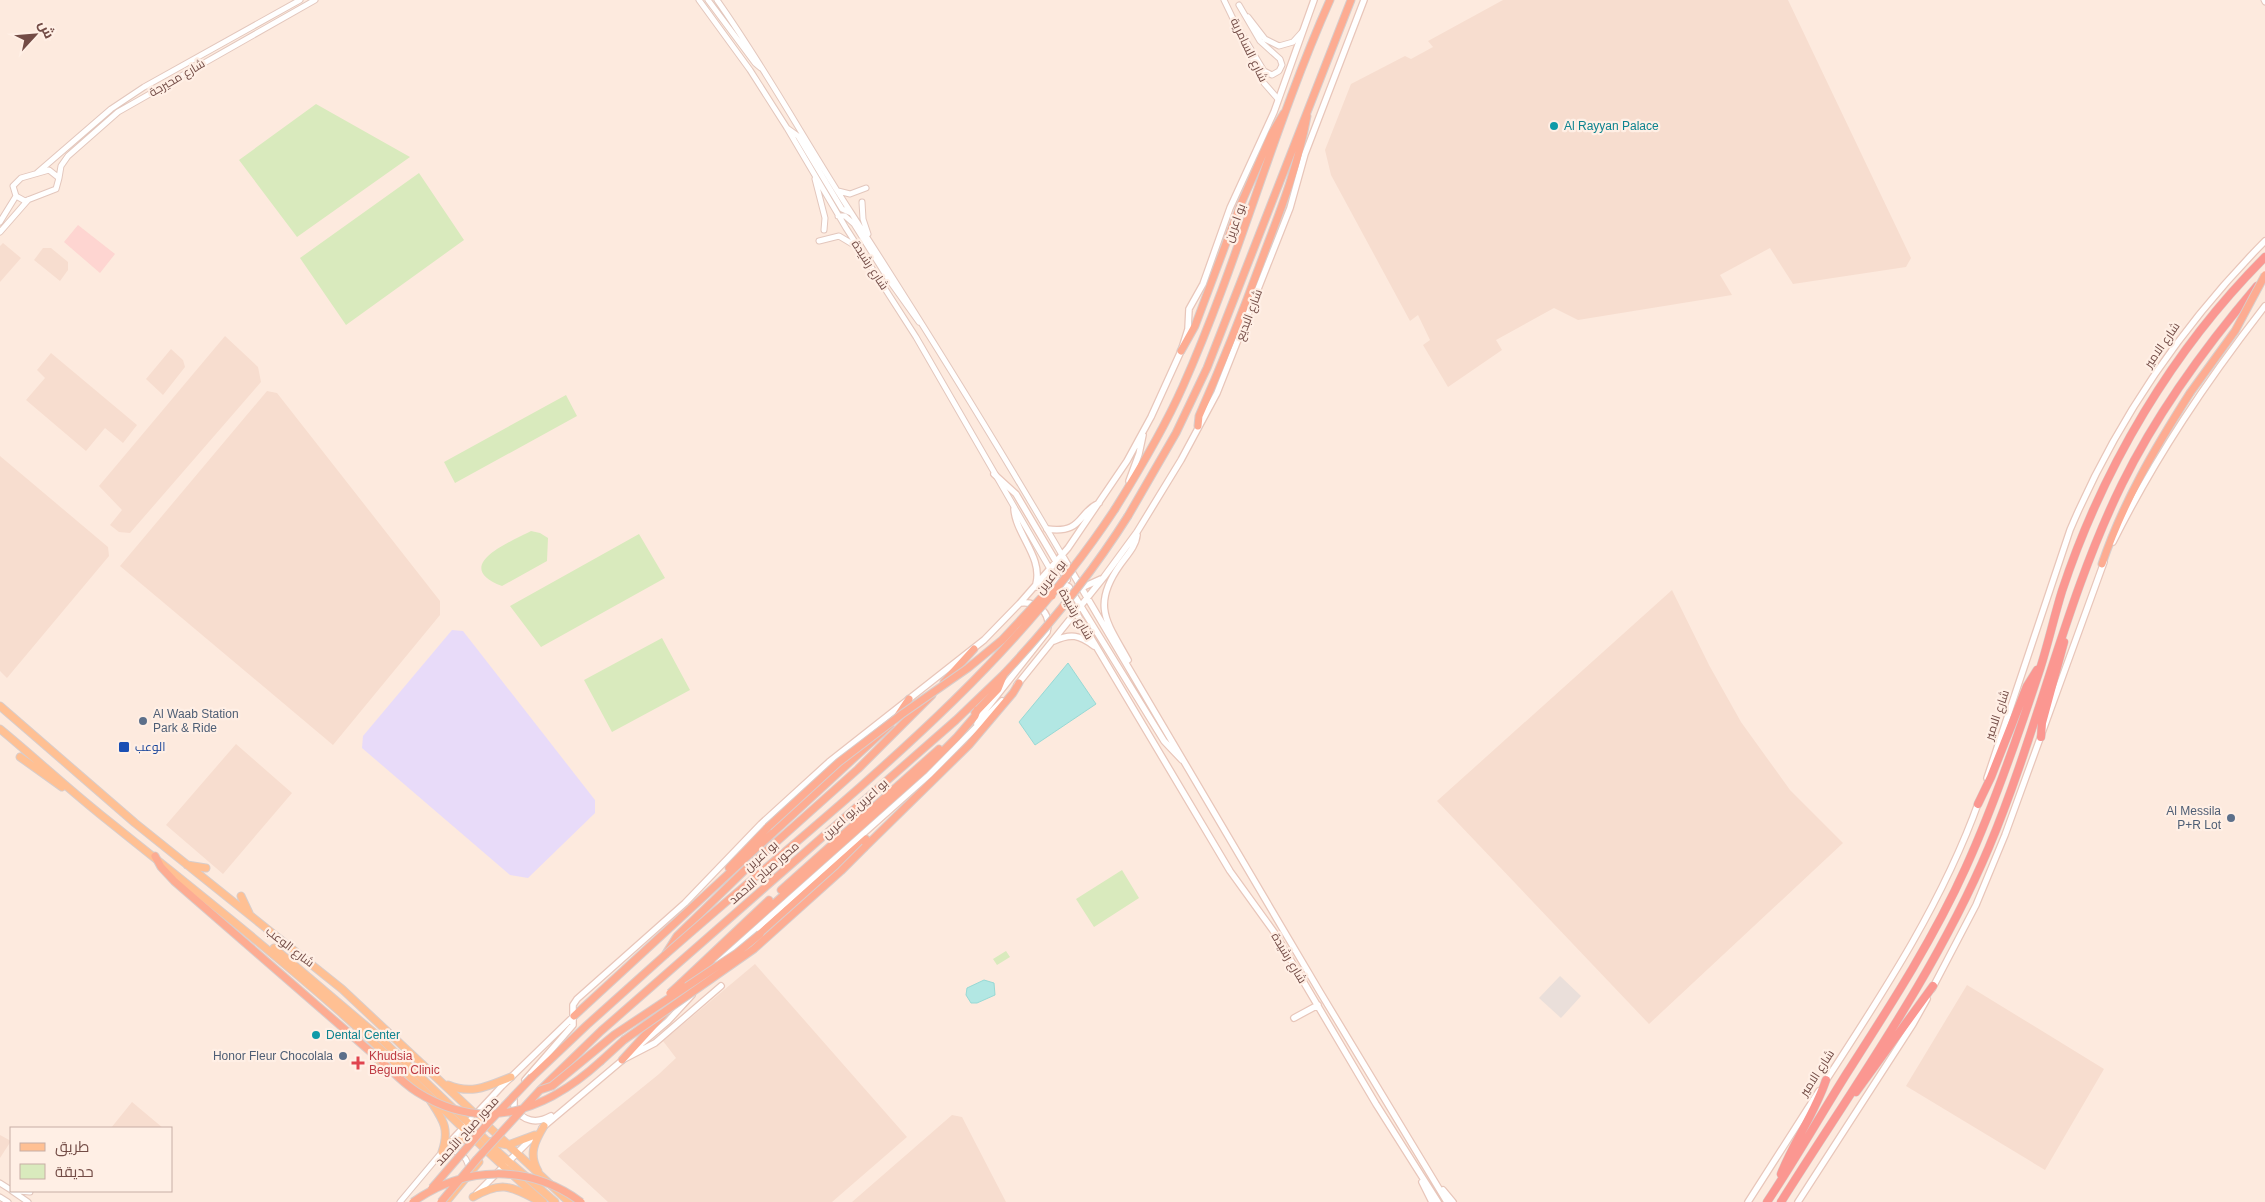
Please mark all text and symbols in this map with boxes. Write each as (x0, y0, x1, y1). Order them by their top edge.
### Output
north arrow (10, 10, 60, 60)
street label: شارع السامرية (1227, 16, 1271, 85)
text: ش (35, 18, 58, 41)
street label: شارع محيرجة (147, 56, 208, 100)
place label: Al Rayyan Palace (1564, 119, 1659, 133)
marker: Al Rayyan Palace (1548, 120, 1560, 132)
street label: بو اعرين (1222, 202, 1248, 244)
street label: شارع رشيدة (848, 237, 891, 293)
street label: شارع البديع (1233, 287, 1266, 343)
street label: شارع الامير (2141, 319, 2184, 372)
street label: بو اعرين (1033, 557, 1069, 597)
street label: شارع رشيدة (1055, 586, 1096, 643)
street label: شارع الامير (1982, 688, 2013, 743)
place label: Al Waab Station Park & Ride (153, 707, 239, 735)
marker: Al Waab Station Park & Ride (137, 715, 149, 727)
marker: الوعب (117, 740, 131, 754)
place label: الوعب (135, 740, 165, 754)
street label: بو اعرين,بو اعرين (819, 776, 891, 842)
place label: Al Messila P+R Lot (2166, 804, 2222, 832)
marker: Al Messila P+R Lot (2225, 812, 2237, 824)
street label: بو اعرين (741, 838, 781, 874)
street label: محور صباح الاحمد (726, 839, 802, 908)
street label: شارع الوعب (263, 924, 317, 971)
street label: شارع رشيدة (1268, 930, 1310, 986)
place label: Dental Center (326, 1028, 400, 1042)
marker: Dental Center (310, 1029, 322, 1041)
street label: شارع الامير (1796, 1047, 1838, 1100)
place label: Honor Fleur Chocolala (213, 1049, 333, 1063)
place label: Khudsia Begum Clinic (369, 1049, 440, 1077)
marker: Honor Fleur Chocolala (337, 1050, 349, 1062)
marker: Khudsia Begum Clinic (351, 1056, 365, 1070)
street label: محور صباح الأحمد (432, 1094, 502, 1169)
legend (10, 1127, 172, 1192)
text: طريق (55, 1138, 89, 1157)
text: حديقة (55, 1163, 94, 1180)

